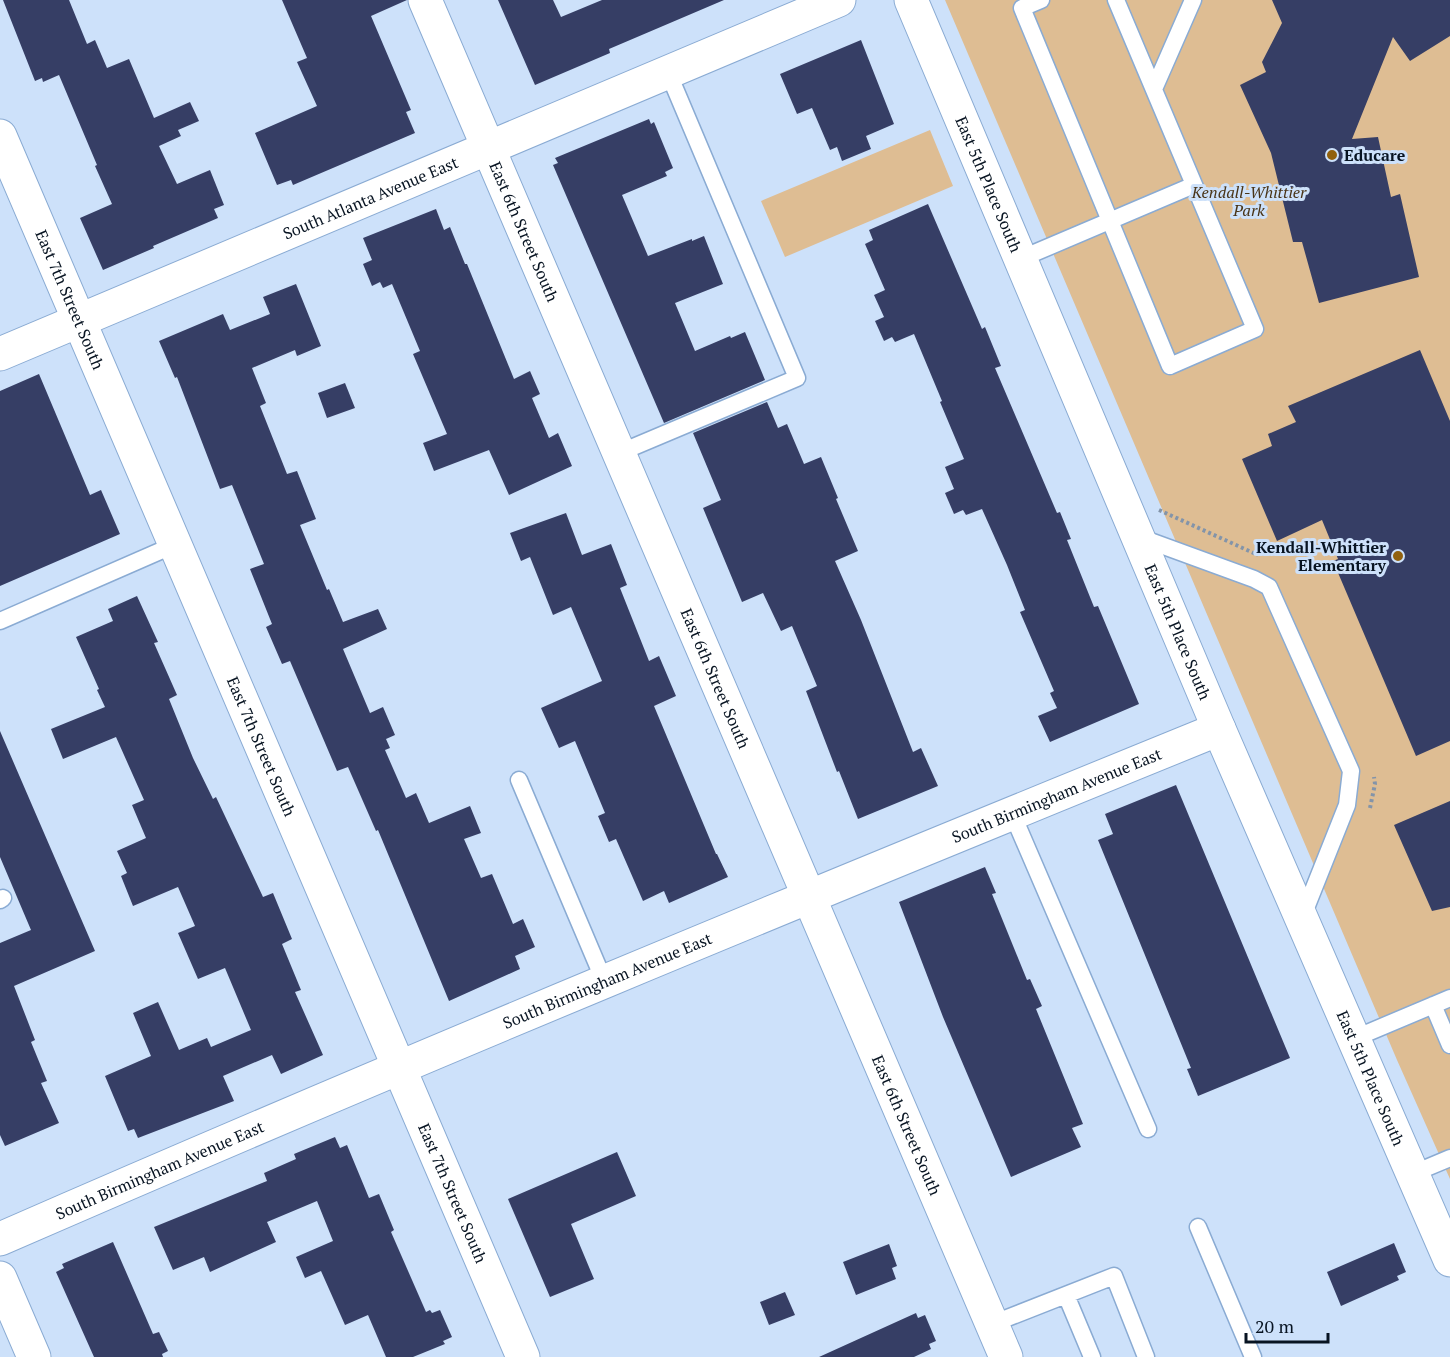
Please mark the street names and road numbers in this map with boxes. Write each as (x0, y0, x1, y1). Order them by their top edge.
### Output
street label: East 5th Place South (950, 113, 1028, 256)
street label: South Atlanta Avenue East (279, 151, 461, 244)
street label: East 6th Street South (484, 158, 564, 306)
street label: East 7th Street South (30, 226, 110, 373)
street label: East 5th Place South (1140, 561, 1217, 704)
street label: East 6th Street South (676, 605, 755, 752)
street label: East 7th Street South (222, 673, 301, 820)
street label: South Birmingham Avenue East (948, 743, 1165, 848)
street label: South Birmingham Avenue East (499, 927, 715, 1034)
street label: East 5th Place South (1332, 1007, 1410, 1150)
street label: East 6th Street South (867, 1052, 947, 1199)
street label: South Birmingham Avenue East (52, 1115, 267, 1225)
street label: East 7th Street South (413, 1120, 493, 1267)

